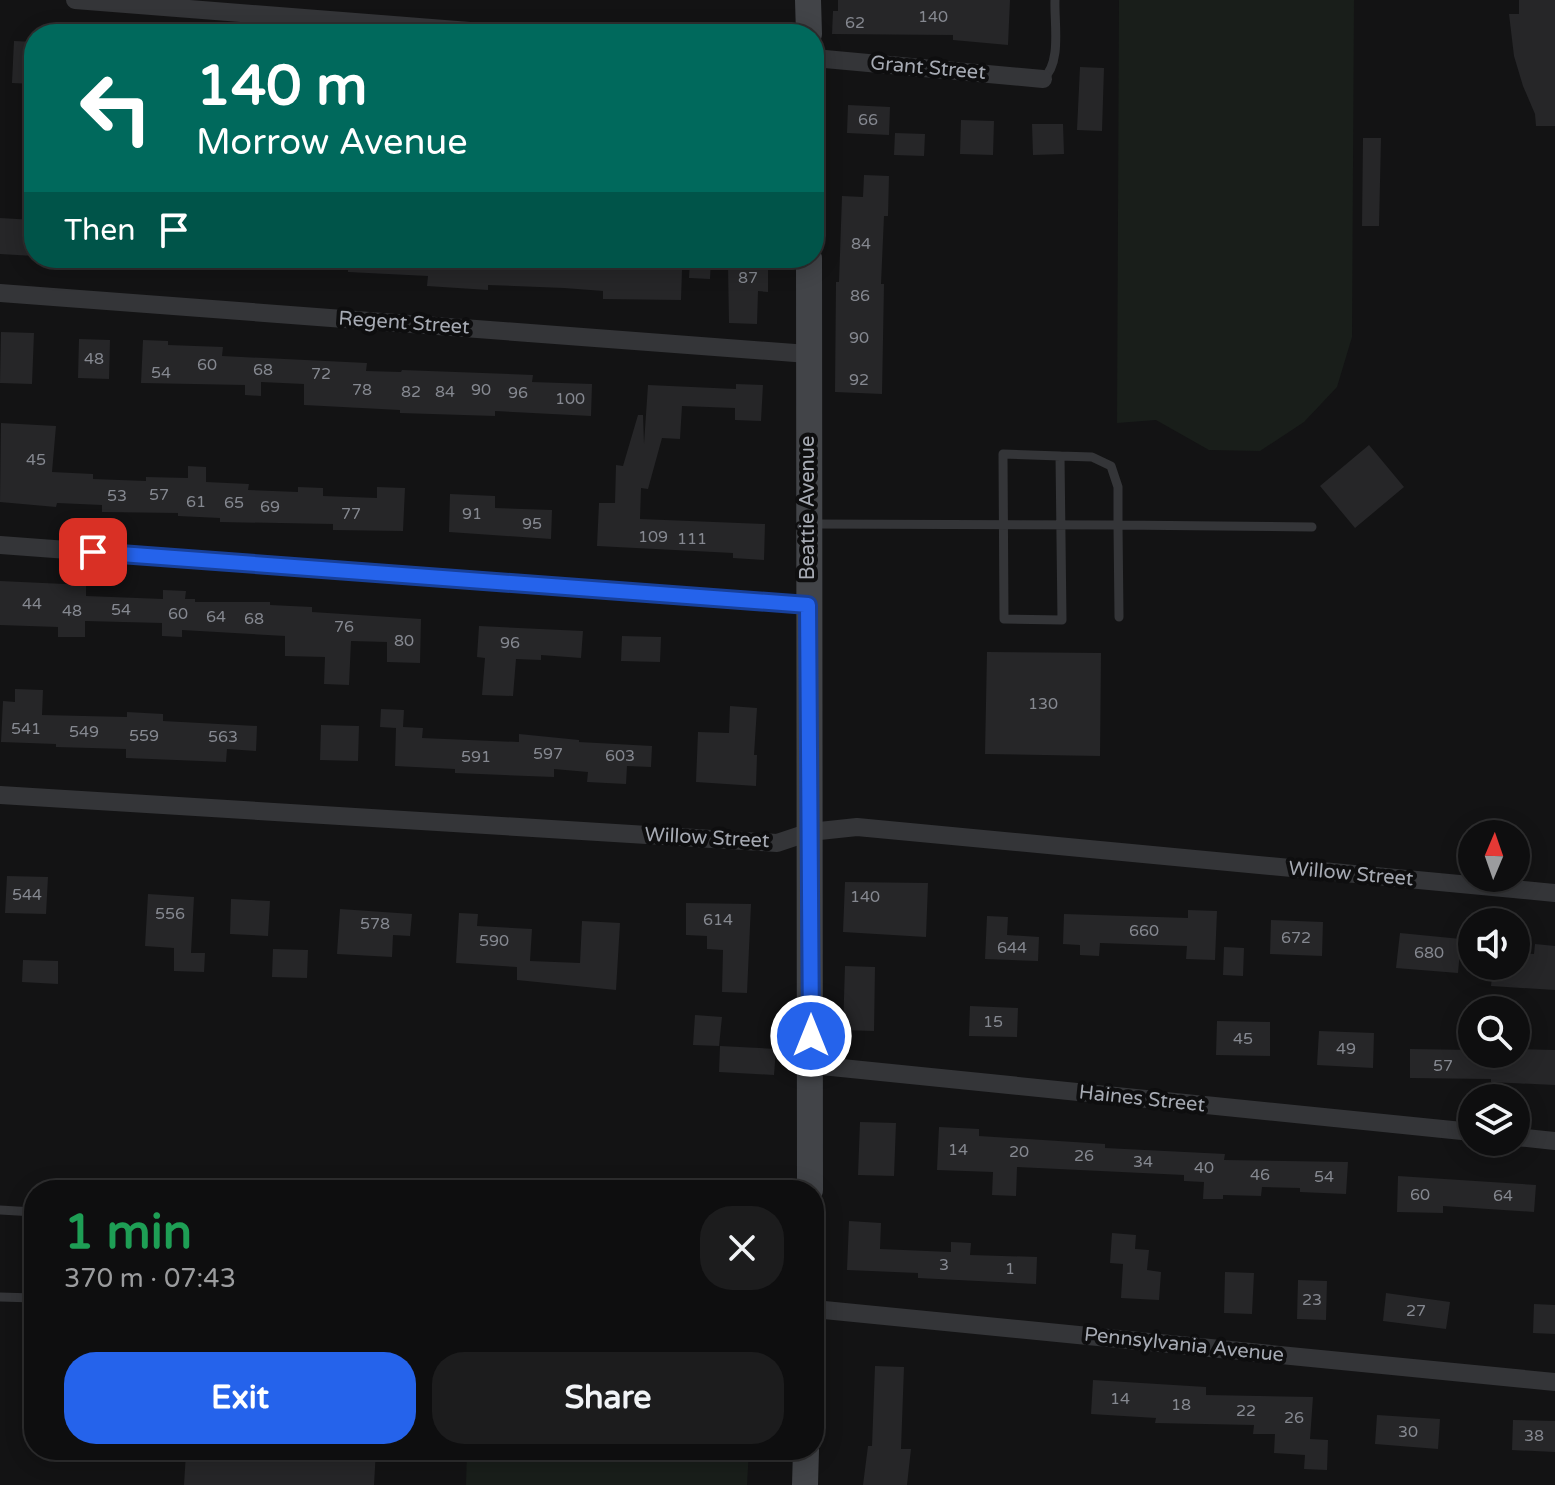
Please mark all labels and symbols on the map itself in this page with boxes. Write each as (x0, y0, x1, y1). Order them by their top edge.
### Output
house number: 140 (918, 7, 948, 27)
house number: 62 (845, 13, 865, 33)
street label: Grant Street (869, 51, 987, 85)
house number: 66 (858, 110, 878, 130)
house number: 84 (851, 234, 871, 254)
house number: 87 (738, 268, 758, 288)
house number: 86 (850, 286, 870, 306)
street label: Regent Street (338, 306, 471, 340)
house number: 90 (849, 328, 869, 348)
house number: 48 (84, 349, 104, 369)
house number: 60 (197, 355, 217, 375)
house number: 68 (253, 360, 273, 380)
house number: 54 (151, 363, 171, 383)
house number: 72 (311, 364, 331, 384)
house number: 92 (849, 370, 869, 390)
house number: 78 (352, 380, 372, 400)
house number: 90 (471, 380, 491, 400)
house number: 82 (401, 382, 421, 402)
house number: 84 (435, 382, 455, 402)
house number: 96 (508, 383, 528, 403)
house number: 100 (555, 389, 585, 409)
street label: Beattie Avenue (796, 436, 820, 580)
house number: 45 (26, 450, 46, 470)
house number: 57 (149, 485, 169, 505)
house number: 53 (107, 486, 127, 506)
house number: 61 (186, 492, 206, 512)
house number: 65 (224, 493, 244, 513)
house number: 69 (260, 497, 280, 517)
house number: 77 (341, 504, 361, 524)
house number: 91 (462, 504, 482, 524)
house number: 95 (522, 514, 542, 534)
pin (59, 518, 127, 586)
house number: 109 (638, 527, 668, 547)
house number: 111 (677, 529, 707, 549)
house number: 44 (22, 594, 42, 614)
house number: 54 (111, 600, 131, 620)
house number: 48 (62, 601, 82, 621)
house number: 60 (168, 604, 188, 624)
house number: 64 (206, 607, 226, 627)
house number: 68 (244, 609, 264, 629)
house number: 76 (334, 617, 354, 637)
house number: 80 (394, 631, 414, 651)
house number: 96 (500, 633, 520, 653)
house number: 130 (1028, 694, 1058, 714)
house number: 541 (11, 719, 41, 739)
house number: 549 (69, 722, 99, 742)
house number: 559 (129, 726, 159, 746)
house number: 563 (208, 727, 238, 747)
house number: 597 (533, 744, 563, 764)
house number: 603 (605, 746, 635, 766)
house number: 591 (461, 747, 491, 767)
north arrow (1458, 820, 1530, 892)
street label: Willow Street (644, 823, 770, 853)
street label: Willow Street (1288, 857, 1415, 891)
house number: 544 (12, 885, 42, 905)
house number: 140 (850, 887, 880, 907)
house number: 556 (155, 904, 185, 924)
house number: 614 (703, 910, 733, 930)
house number: 578 (360, 914, 390, 934)
house number: 660 (1129, 921, 1159, 941)
house number: 672 (1281, 928, 1311, 948)
house number: 590 (479, 931, 509, 951)
house number: 644 (997, 938, 1027, 958)
house number: 680 (1414, 943, 1444, 963)
position arrow (769, 994, 853, 1078)
house number: 15 (983, 1012, 1003, 1032)
house number: 45 (1233, 1029, 1253, 1049)
house number: 49 (1336, 1039, 1356, 1059)
house number: 57 (1433, 1056, 1453, 1076)
street label: Haines Street (1078, 1080, 1207, 1118)
house number: 14 (948, 1140, 968, 1160)
house number: 20 (1009, 1142, 1029, 1162)
house number: 26 (1074, 1146, 1094, 1166)
house number: 34 (1133, 1152, 1153, 1172)
house number: 40 (1194, 1158, 1214, 1178)
house number: 46 (1250, 1165, 1270, 1185)
house number: 54 (1314, 1167, 1334, 1187)
house number: 60 (1410, 1185, 1430, 1205)
house number: 64 (1493, 1186, 1513, 1206)
house number: 3 (939, 1255, 949, 1275)
house number: 1 (1005, 1259, 1015, 1279)
house number: 23 (1302, 1290, 1322, 1310)
house number: 27 (1406, 1301, 1426, 1321)
street label: Pennsylvania Avenue (1083, 1323, 1285, 1367)
house number: 14 (1110, 1389, 1130, 1409)
house number: 18 (1171, 1395, 1191, 1415)
house number: 22 (1236, 1401, 1256, 1421)
house number: 26 (1284, 1408, 1304, 1428)
house number: 30 (1398, 1422, 1418, 1442)
house number: 38 (1524, 1426, 1544, 1446)

